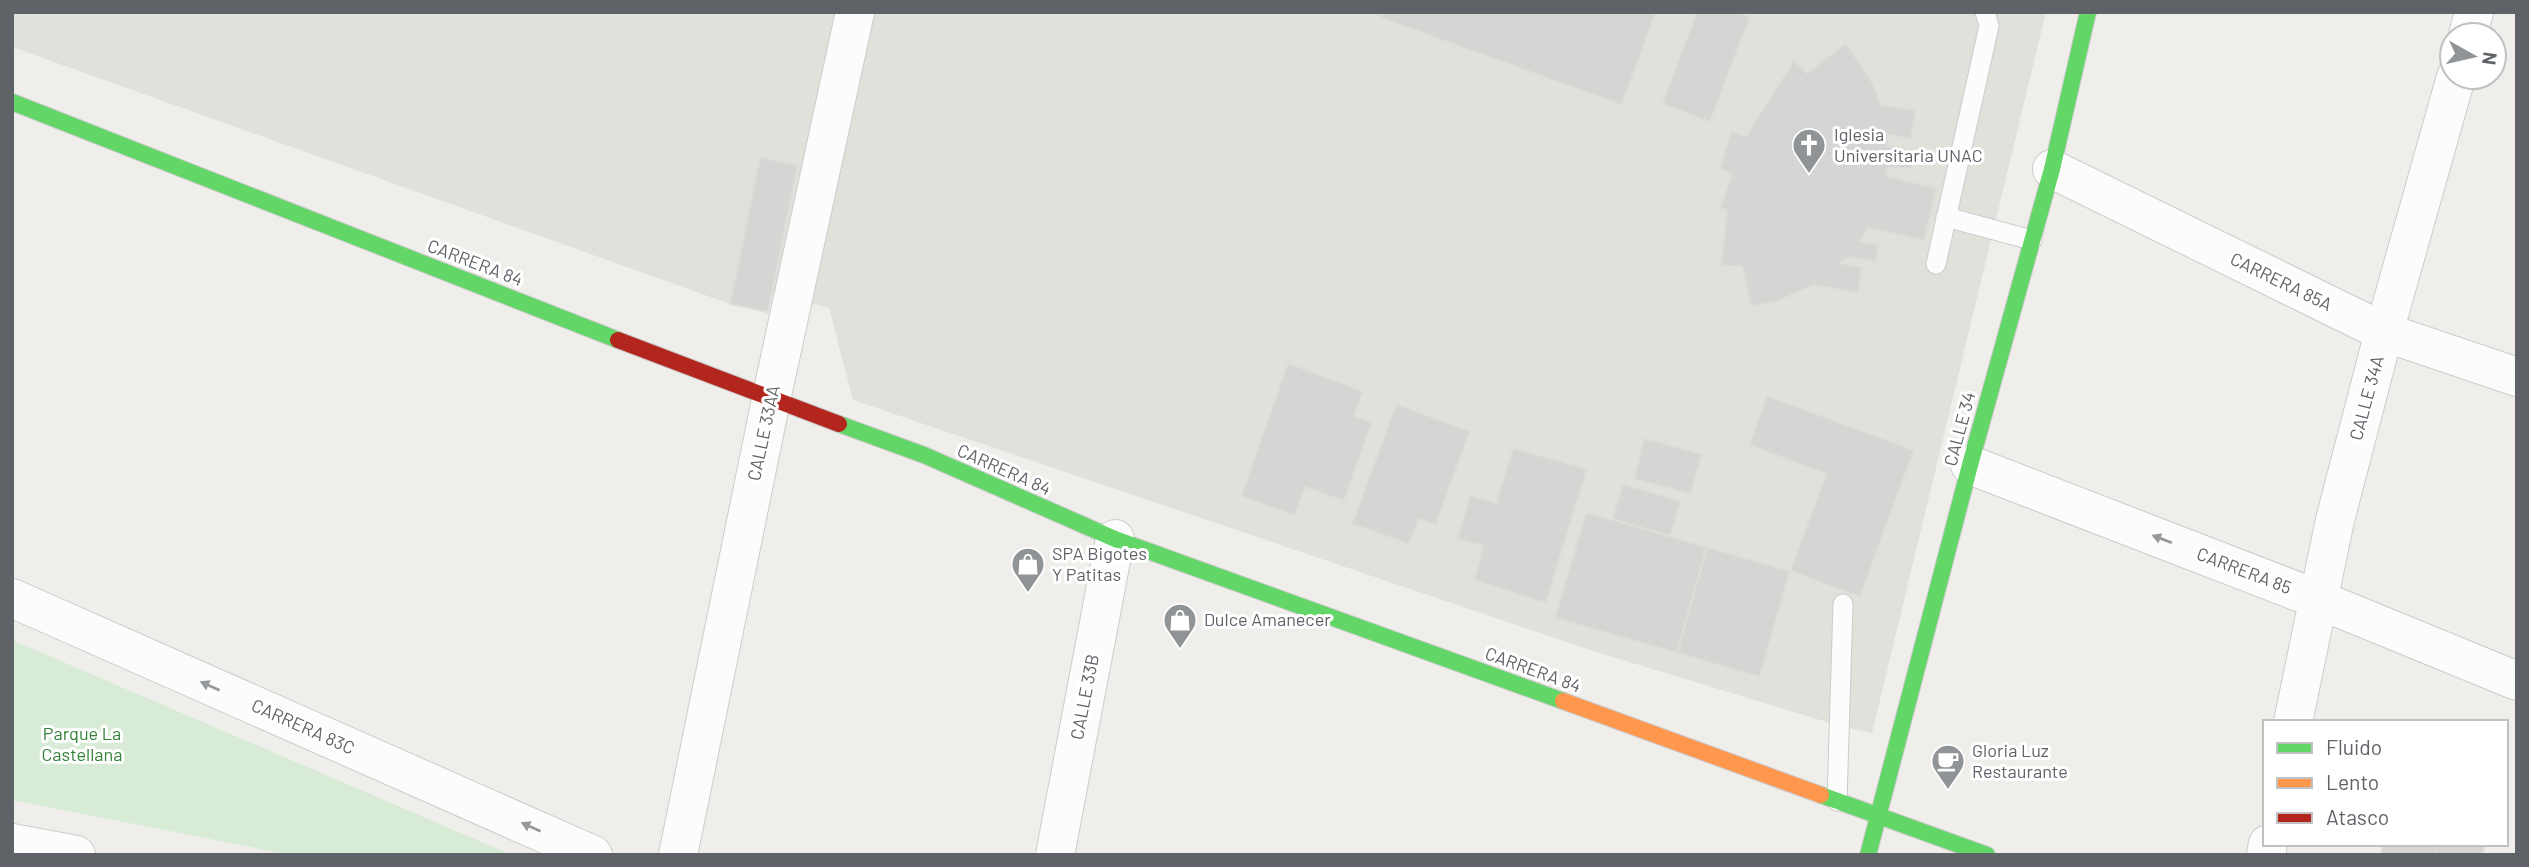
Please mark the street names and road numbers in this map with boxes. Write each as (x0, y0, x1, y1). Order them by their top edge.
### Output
street label: CARRERA 84 (425, 234, 526, 290)
street label: CARRERA 85A (2227, 247, 2336, 315)
street label: CALLE 34A (2344, 353, 2388, 443)
street label: CALLE 33AA (742, 383, 784, 483)
street label: CALLE 34 (1939, 389, 1979, 468)
street label: CARRERA 84 (954, 439, 1055, 500)
street label: CARRERA 85 (2194, 542, 2295, 598)
street label: CARRERA 84 (1482, 642, 1584, 697)
street label: CALLE 33B (1065, 652, 1103, 741)
street label: CARRERA 83C (248, 694, 358, 759)

